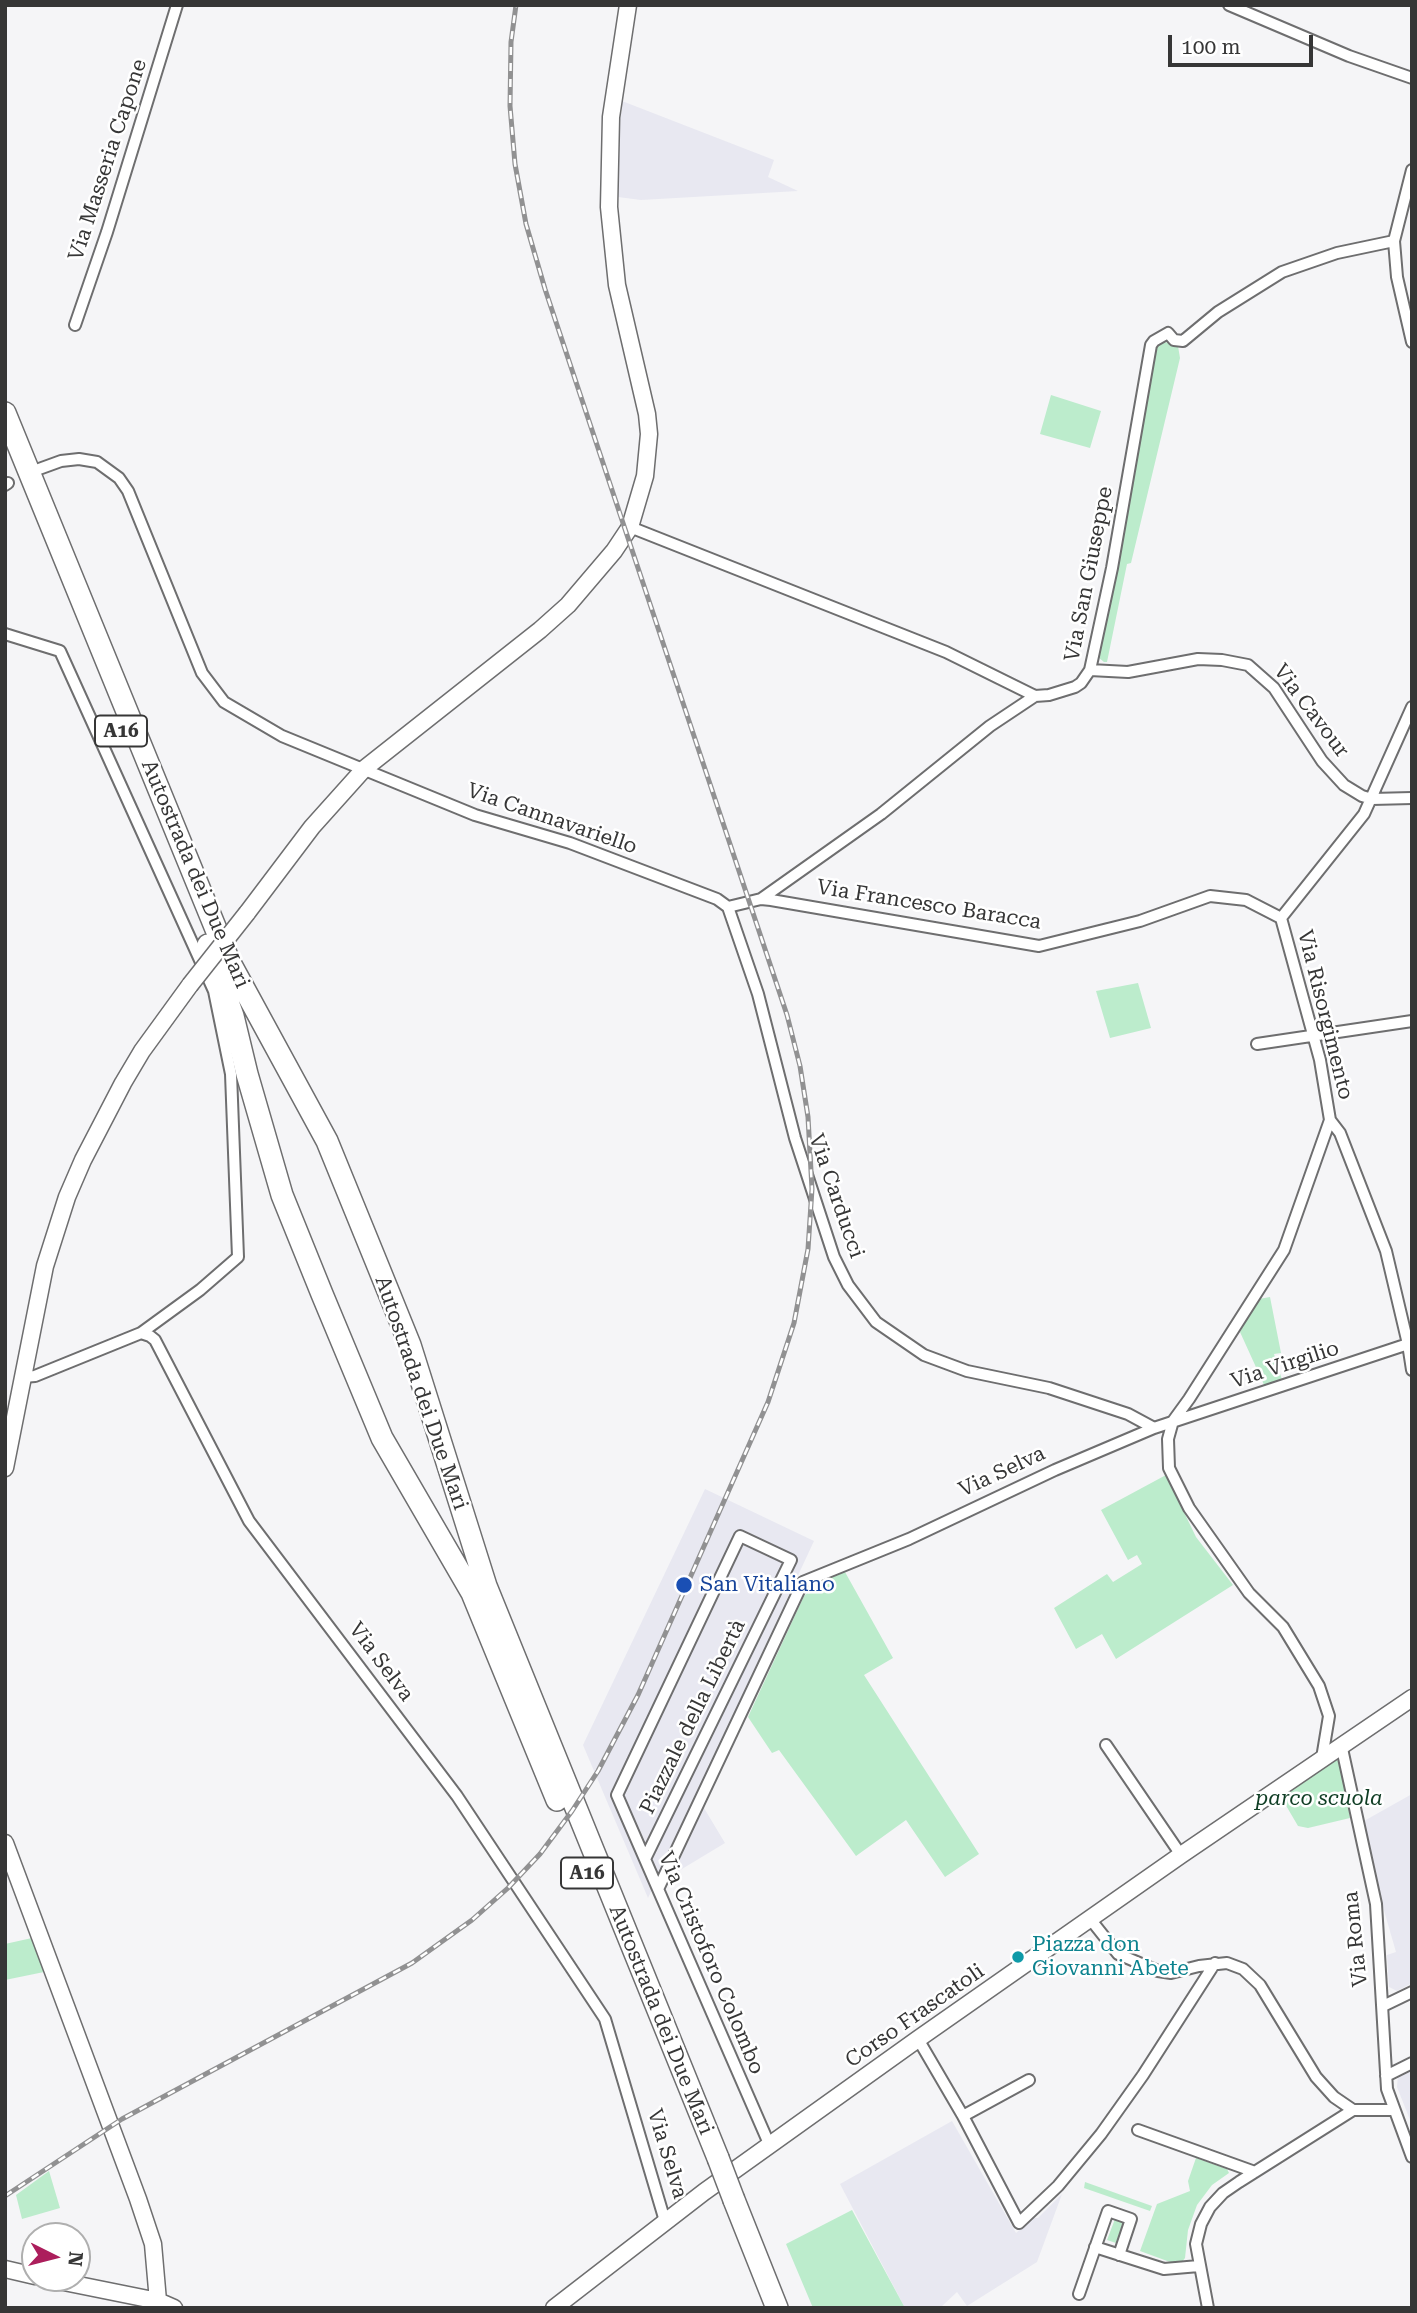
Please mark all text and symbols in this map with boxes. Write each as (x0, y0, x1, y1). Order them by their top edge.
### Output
scale bar (1172, 21, 1317, 65)
text: 100 m (1181, 35, 1241, 59)
street label: Via Masseria Capone (63, 56, 153, 264)
street label: Via San Giuseppe (1060, 484, 1118, 664)
street label: Via Cavour (1268, 659, 1354, 763)
road number: A16 (95, 716, 147, 746)
street label: Autostrada dei Due Mari (135, 756, 255, 992)
street label: Via Cannavariello (464, 778, 640, 860)
street label: Via Francesco Baracca (815, 875, 1043, 935)
street label: Via Risorgimento (1292, 928, 1358, 1102)
street label: Via Carducci (803, 1131, 869, 1261)
street label: Autostrada dei Due Mari (369, 1273, 473, 1513)
street label: Via Virgilio (1228, 1336, 1342, 1394)
street label: Via Selva (955, 1441, 1049, 1503)
place label: San Vitaliano (700, 1572, 835, 1598)
marker: San Vitaliano (674, 1575, 694, 1595)
street label: Piazzale della Libertà (635, 1616, 751, 1818)
street label: Via Selva (343, 1618, 419, 1706)
park label: parco scuola (1255, 1786, 1383, 1812)
street label: Via Cristoforo Colombo (653, 1848, 769, 2078)
road number: A16 (561, 1857, 613, 1888)
street label: Via Roma (1338, 1890, 1374, 1988)
street label: Autostrada dei Due Mari (603, 1902, 719, 2138)
place label: Piazza don Giovanni Abete (1032, 1932, 1189, 1982)
marker: Piazza don Giovanni Abete (1010, 1949, 1026, 1965)
street label: Corso Frascatoli (841, 1959, 989, 2073)
street label: Via Selva (641, 2106, 693, 2202)
north arrow (21, 2222, 91, 2292)
text: N (63, 2251, 88, 2268)

